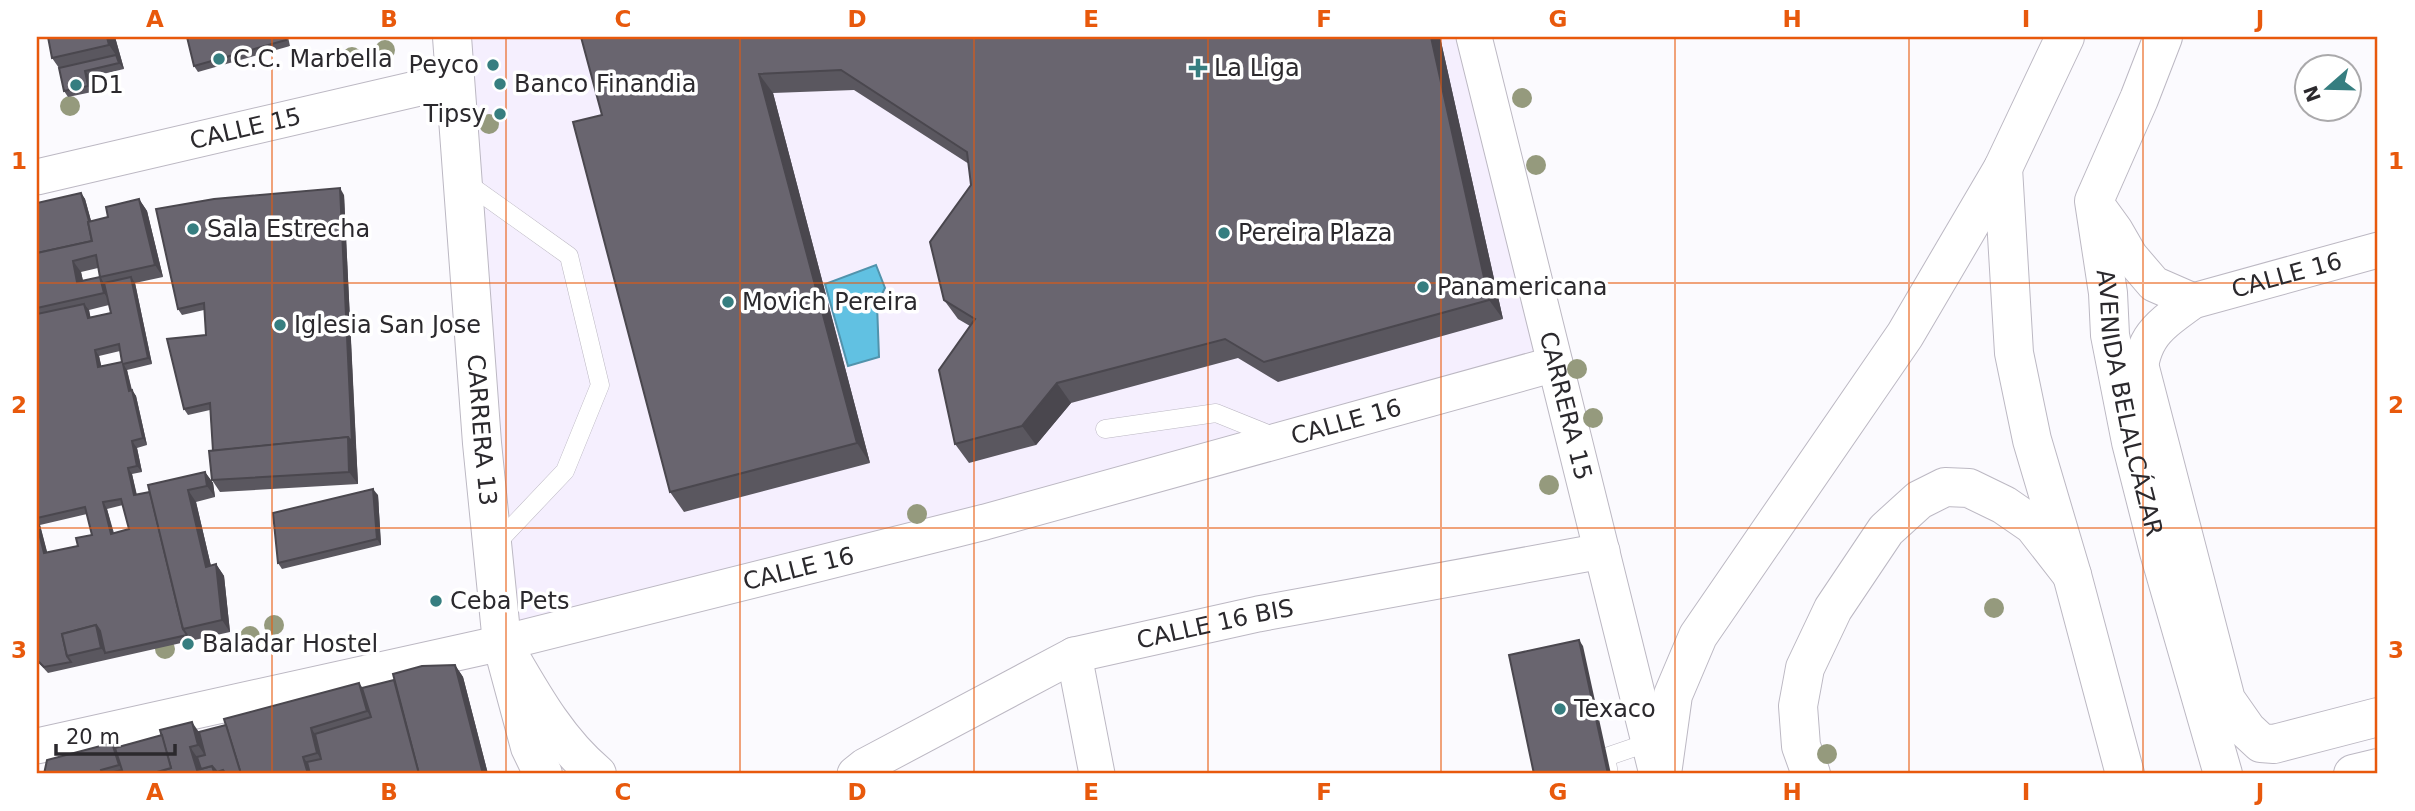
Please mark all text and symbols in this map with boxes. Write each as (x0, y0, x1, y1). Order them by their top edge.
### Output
text: A (146, 6, 164, 32)
text: B (380, 6, 398, 32)
text: C (615, 6, 631, 32)
text: D (847, 6, 867, 32)
text: E (1083, 6, 1099, 32)
text: F (1316, 6, 1332, 32)
text: G (1549, 6, 1567, 32)
text: H (1782, 6, 1802, 32)
text: I (2022, 6, 2030, 32)
text: J (2254, 6, 2264, 32)
place label: C.C. Marbella (233, 45, 393, 73)
marker: C.C. Marbella (211, 51, 227, 67)
place label: Peyco (409, 51, 479, 79)
north arrow (2292, 52, 2362, 122)
place label: La Liga (1214, 54, 1300, 82)
marker: Peyco (485, 57, 501, 73)
marker: La Liga (1188, 58, 1208, 78)
place label: Banco Finandia (514, 70, 696, 98)
place label: D1 (90, 71, 124, 99)
marker: Banco Finandia (492, 76, 508, 92)
marker: D1 (68, 77, 84, 93)
text: N (2299, 83, 2325, 105)
place label: Tipsy (422, 100, 486, 128)
street label: CALLE 15 (187, 102, 304, 155)
marker: Tipsy (492, 106, 508, 122)
text: 1 (11, 148, 27, 174)
text: 1 (2388, 148, 2404, 174)
place label: Sala Estrecha (207, 215, 370, 243)
place label: Pereira Plaza (1238, 219, 1393, 247)
marker: Sala Estrecha (185, 221, 201, 237)
marker: Pereira Plaza (1216, 225, 1232, 241)
street label: CALLE 16 (2228, 247, 2345, 304)
street label: AVENIDA BELALCÁZAR (2091, 267, 2168, 539)
place label: Panamericana (1437, 273, 1608, 301)
marker: Panamericana (1415, 279, 1431, 295)
place label: Movich Pereira (742, 288, 918, 316)
marker: Movich Pereira (720, 294, 736, 310)
place label: Iglesia San Jose (294, 311, 481, 339)
marker: Iglesia San Jose (272, 317, 288, 333)
street label: CARRERA 15 (1534, 329, 1597, 483)
street label: CARRERA 13 (461, 353, 502, 507)
text: 2 (11, 392, 27, 418)
text: 2 (2388, 392, 2404, 418)
street label: CALLE 16 (1288, 393, 1405, 451)
street label: CALLE 16 (740, 541, 857, 596)
place label: Ceba Pets (450, 587, 569, 615)
marker: Ceba Pets (428, 593, 444, 609)
street label: CALLE 16 BIS (1134, 594, 1296, 655)
place label: Baladar Hostel (202, 630, 378, 658)
marker: Baladar Hostel (180, 636, 196, 652)
text: 3 (11, 637, 27, 663)
text: 3 (2388, 637, 2404, 663)
place label: Texaco (1573, 695, 1656, 723)
marker: Texaco (1552, 701, 1568, 717)
scale bar (56, 713, 175, 757)
text: 20 m (66, 725, 120, 749)
text: A (146, 779, 164, 805)
text: B (380, 779, 398, 805)
text: C (615, 779, 631, 805)
text: D (847, 779, 867, 805)
text: E (1083, 779, 1099, 805)
text: F (1316, 779, 1332, 805)
text: G (1549, 779, 1567, 805)
text: H (1782, 779, 1802, 805)
text: I (2022, 779, 2030, 805)
text: J (2254, 779, 2264, 805)

